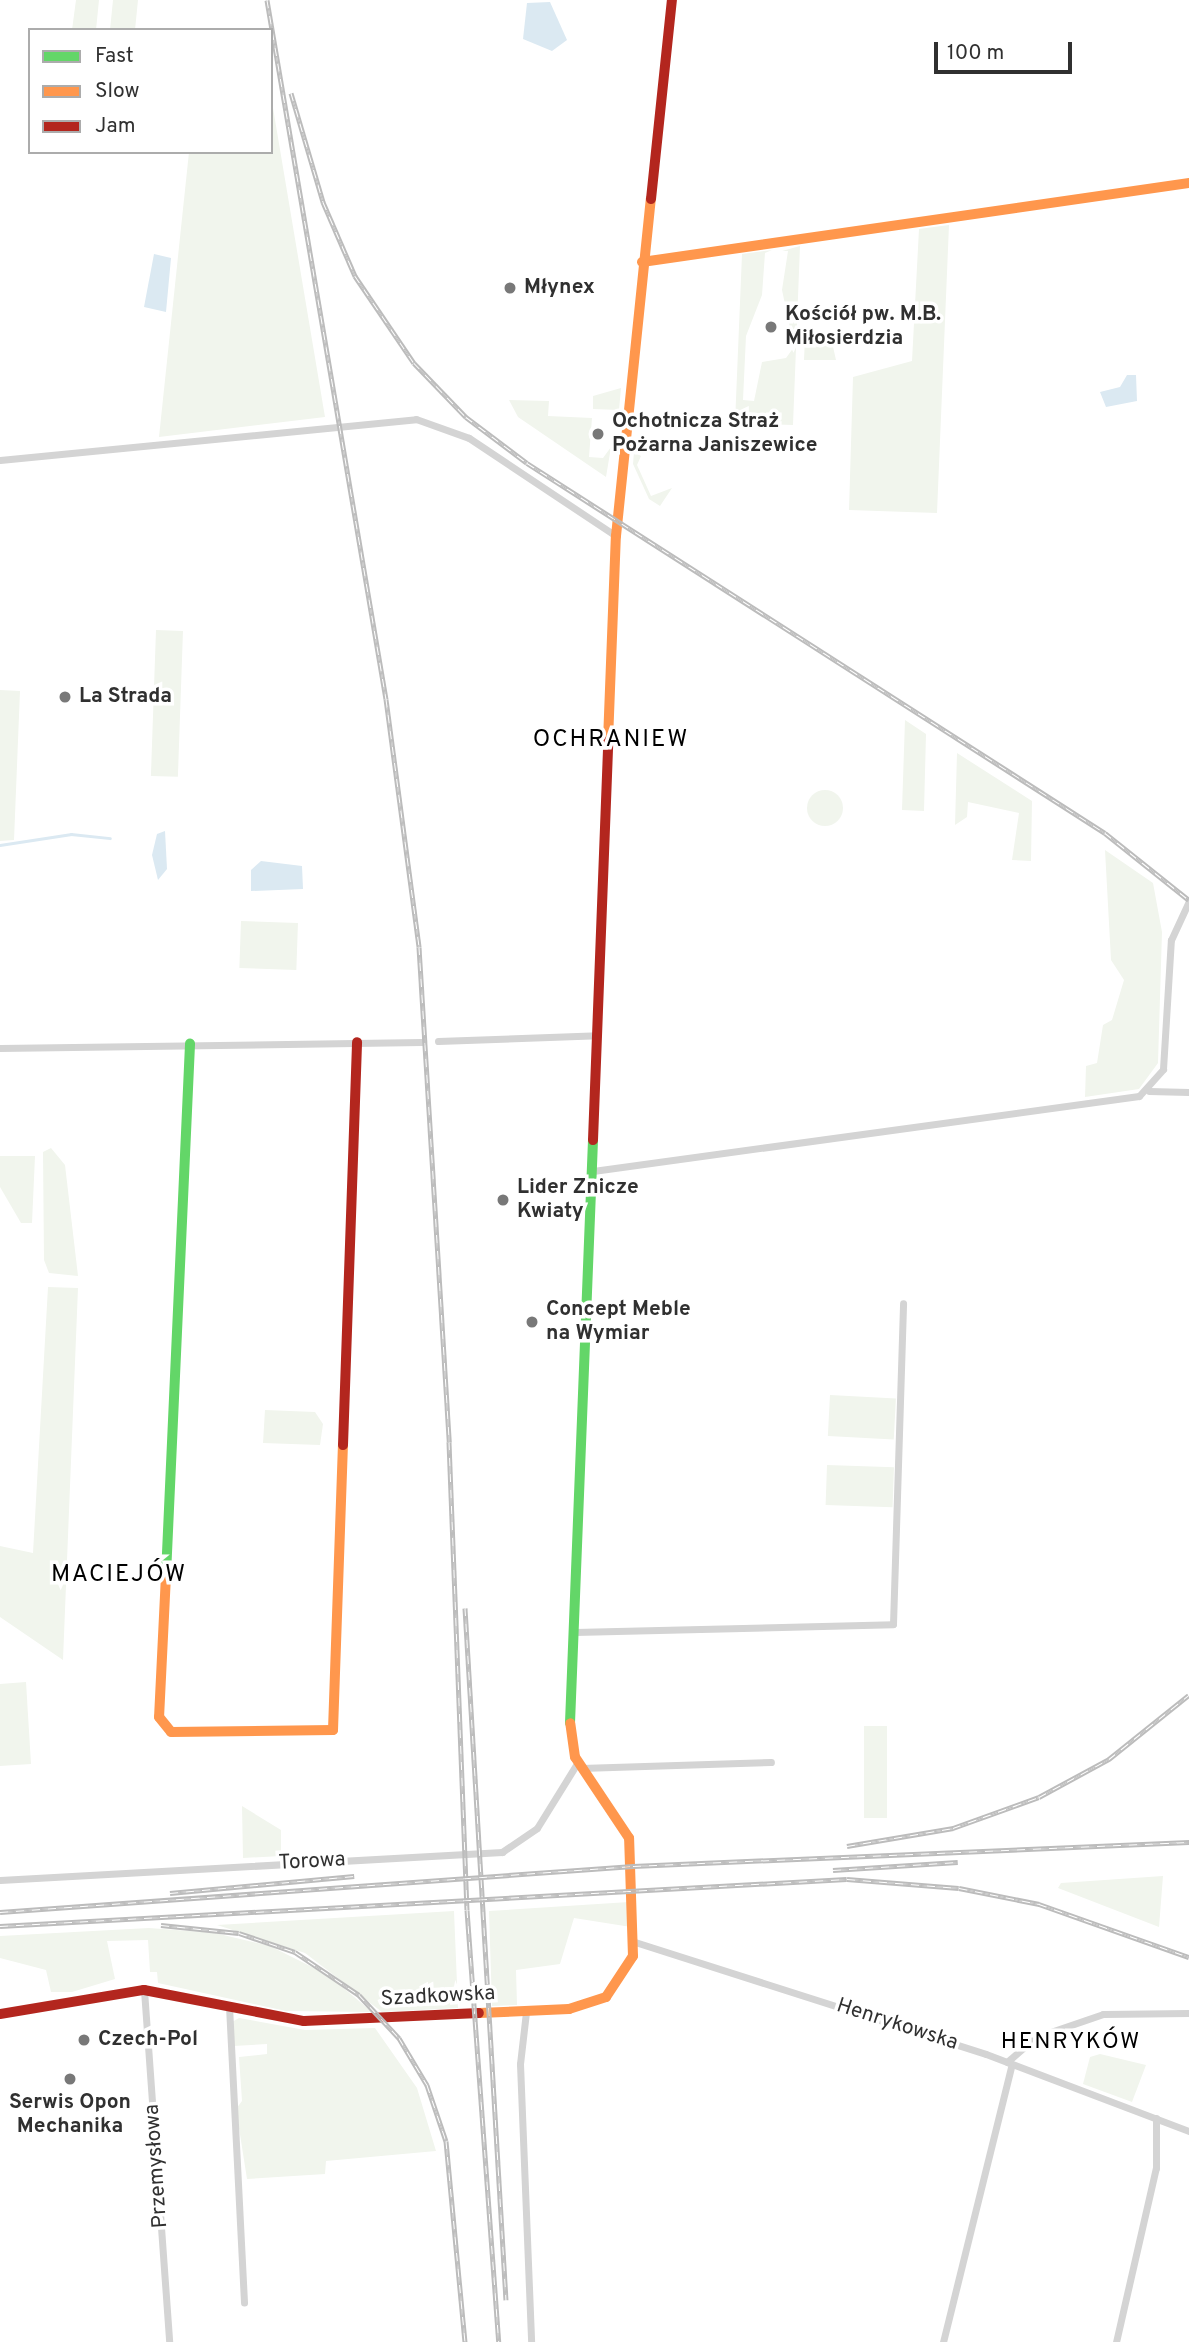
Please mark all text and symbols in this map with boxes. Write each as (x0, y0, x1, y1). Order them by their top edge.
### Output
legend (28, 28, 273, 154)
scale bar (937, 28, 1075, 72)
text: 100 m (947, 40, 1004, 67)
text: Fast (95, 43, 134, 70)
text: Slow (95, 78, 140, 105)
text: Jam (95, 113, 136, 140)
place label: Młynex (524, 275, 595, 301)
marker: Młynex (502, 280, 518, 296)
place label: Kościół pw. M.B. Miłosierdzia (785, 302, 941, 352)
marker: Kościół pw. M.B. Miłosierdzia (763, 319, 779, 335)
place label: Ochotnicza Straż Pożarna Janiszewice (612, 409, 817, 459)
marker: Ochotnicza Straż Pożarna Janiszewice (590, 426, 606, 442)
place label: La Strada (79, 684, 172, 710)
marker: La Strada (57, 689, 73, 705)
district label: OCHRANIEW (534, 727, 688, 755)
place label: Lider Znicze Kwiaty (517, 1175, 639, 1225)
marker: Lider Znicze Kwiaty (495, 1192, 511, 1208)
place label: Concept Meble na Wymiar (546, 1297, 691, 1347)
marker: Concept Meble na Wymiar (524, 1314, 540, 1330)
district label: MACIEJÓW (52, 1562, 186, 1590)
street label: Torowa (278, 1848, 346, 1876)
street label: Szadkowska (380, 1981, 496, 2013)
street label: Henrykowska (833, 1994, 961, 2056)
place label: Czech-Pol (98, 2027, 198, 2053)
district label: HENRYKÓW (1002, 2029, 1140, 2057)
marker: Czech-Pol (76, 2032, 92, 2048)
marker: Serwis Opon Mechanika (62, 2071, 78, 2087)
place label: Serwis Opon Mechanika (9, 2090, 131, 2140)
street label: Przemysłowa (140, 2103, 174, 2229)

